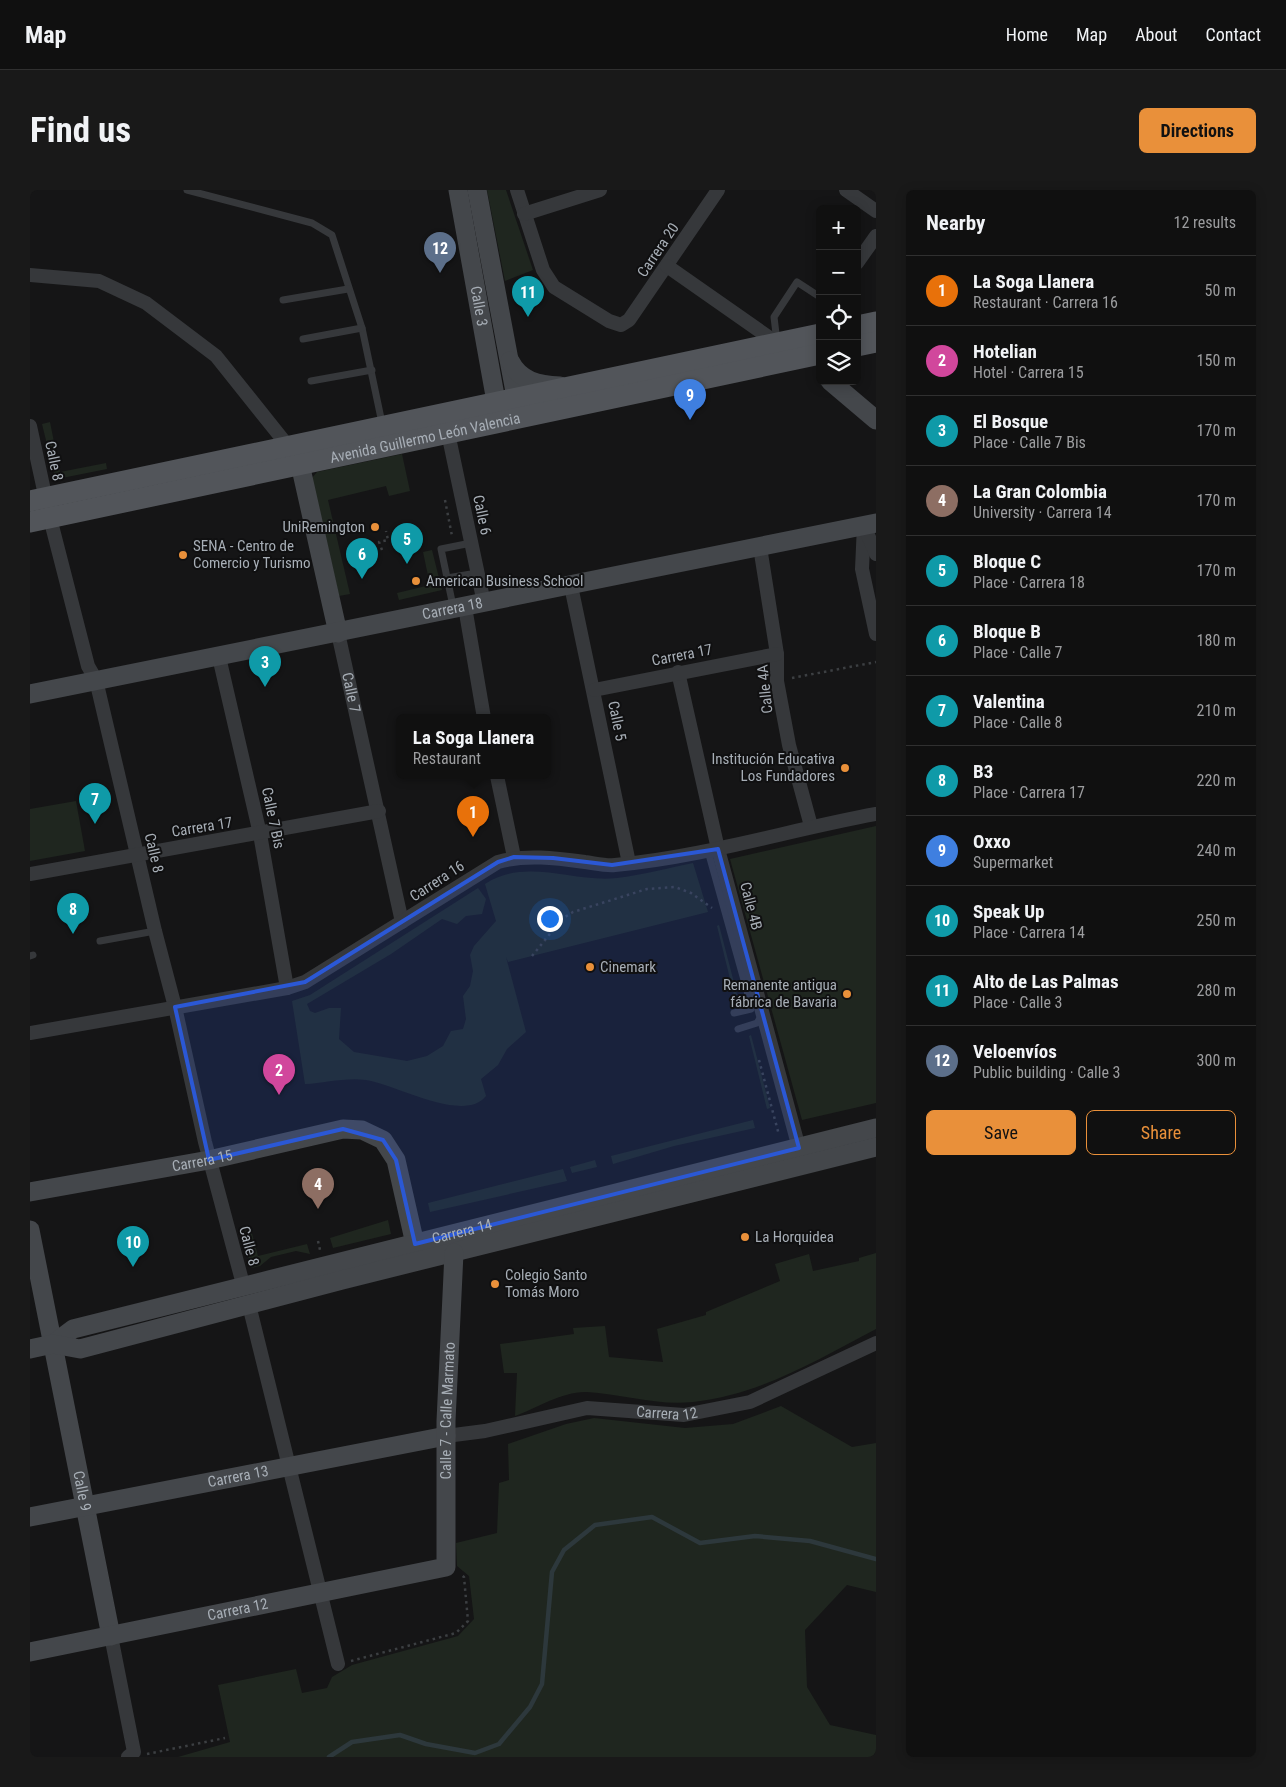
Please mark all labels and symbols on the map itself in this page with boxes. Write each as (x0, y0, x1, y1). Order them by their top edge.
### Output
street label: Carrera 20 (633, 220, 683, 280)
pin: 12 (424, 232, 456, 273)
pin: 11 (512, 276, 544, 317)
street label: Calle 3 (466, 285, 491, 328)
pin: 9 (674, 379, 706, 420)
street label: Avenida Guillermo León Valencia (328, 409, 522, 467)
street label: Calle 8 (41, 439, 67, 483)
street label: Calle 6 (469, 493, 495, 537)
place label: UniRemington (282, 518, 365, 536)
marker: UniRemington (369, 521, 381, 533)
pin: 5 (391, 523, 423, 564)
place label: SENA - Centro de Comercio y Turismo (193, 537, 311, 572)
pin: 6 (346, 538, 378, 579)
marker: SENA - Centro de Comercio y Turismo (177, 549, 189, 561)
place label: American Business School (426, 572, 583, 590)
marker: American Business School (410, 575, 422, 587)
street label: Carrera 18 (421, 594, 484, 624)
street label: Carrera 17 (650, 640, 714, 670)
pin: 3 (249, 646, 281, 687)
street label: Calle 4A (753, 663, 777, 714)
street label: Calle 7 (338, 671, 364, 714)
street label: Calle 5 (604, 699, 630, 743)
place label: Institución Educativa Los Fundadores (711, 750, 835, 785)
marker: Institución Educativa Los Fundadores (839, 762, 851, 774)
pin: 7 (79, 783, 111, 824)
street label: Calle 7 Bis (258, 786, 288, 851)
pin: 1 (457, 796, 489, 837)
street label: Carrera 17 (170, 813, 234, 841)
street label: Calle 8 (141, 831, 167, 875)
street label: Carrera 16 (406, 857, 468, 905)
street label: Calle 4B (736, 880, 766, 932)
pin: 8 (57, 893, 89, 934)
your location (537, 906, 563, 932)
place label: Cinemark (600, 958, 656, 976)
marker: Cinemark (584, 961, 596, 973)
place label: Remanente antigua fábrica de Bavaria (723, 976, 837, 1011)
marker: Remanente antigua fábrica de Bavaria (841, 988, 853, 1000)
pin: 2 (263, 1054, 295, 1095)
street label: Carrera 15 (170, 1146, 234, 1175)
pin: 4 (302, 1168, 334, 1209)
street label: Carrera 14 (430, 1215, 494, 1248)
street label: Calle 8 (235, 1224, 263, 1268)
pin: 10 (117, 1226, 149, 1267)
place label: La Horquidea (755, 1228, 834, 1246)
marker: La Horquidea (739, 1231, 751, 1243)
place label: Colegio Santo Tomás Moro (505, 1266, 587, 1301)
marker: Colegio Santo Tomás Moro (489, 1278, 501, 1290)
street label: Calle 7 - Calle Marmato (437, 1341, 459, 1479)
street label: Carrera 12 (636, 1403, 699, 1424)
street label: Carrera 13 (206, 1462, 270, 1491)
street label: Calle 9 (69, 1469, 95, 1512)
street label: Carrera 12 (206, 1595, 270, 1625)

